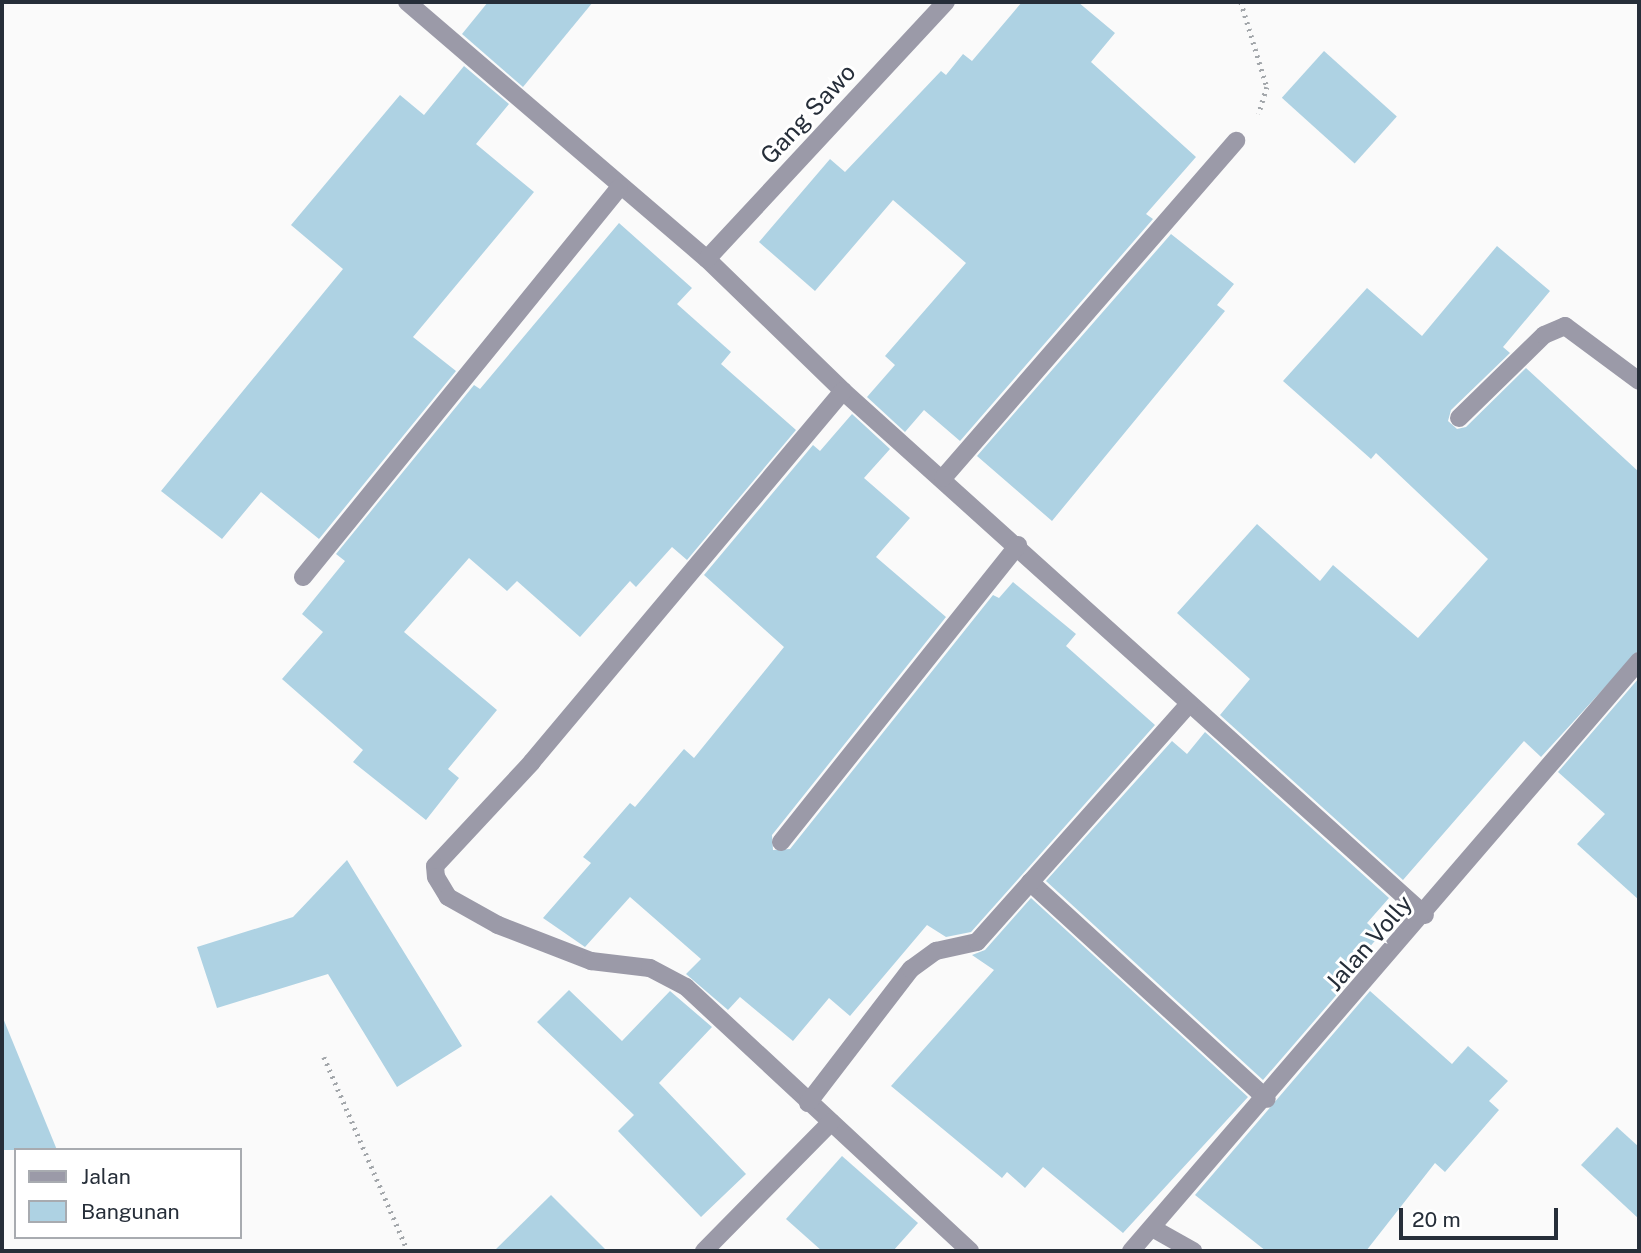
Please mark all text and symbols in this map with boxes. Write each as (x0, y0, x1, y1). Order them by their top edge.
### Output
street label: Gang Sawo (754, 58, 862, 170)
street label: Jalan Volly (1319, 889, 1419, 997)
legend (14, 1148, 242, 1239)
text: Jalan (81, 1164, 131, 1189)
scale bar (1403, 1194, 1562, 1238)
text: Bangunan (81, 1199, 180, 1224)
text: 20 m (1412, 1207, 1461, 1232)

